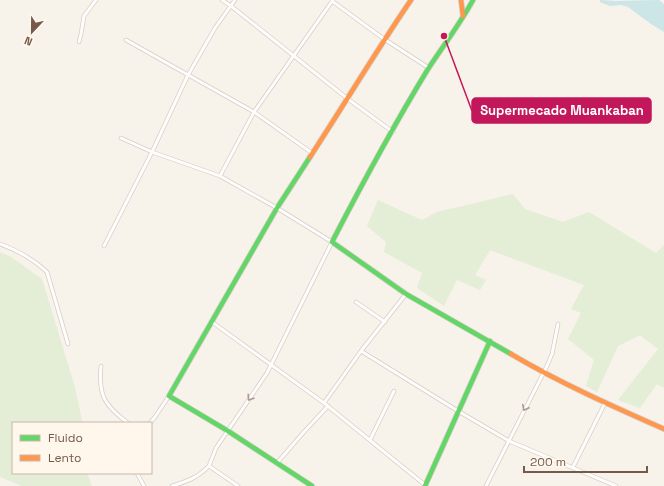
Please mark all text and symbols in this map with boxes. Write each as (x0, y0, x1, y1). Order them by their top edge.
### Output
north arrow (12, 12, 52, 52)
text: N (22, 33, 34, 49)
callout: Supermecado Muankaban (472, 98, 651, 123)
text: Supermecado Muankaban (480, 102, 644, 119)
one-way arrow (247, 394, 255, 401)
one-way arrow (522, 404, 530, 411)
legend (12, 422, 152, 474)
text: Fluido (48, 430, 83, 446)
scale bar (524, 448, 647, 474)
text: Lento (48, 450, 82, 466)
text: 200 m (530, 454, 566, 470)

